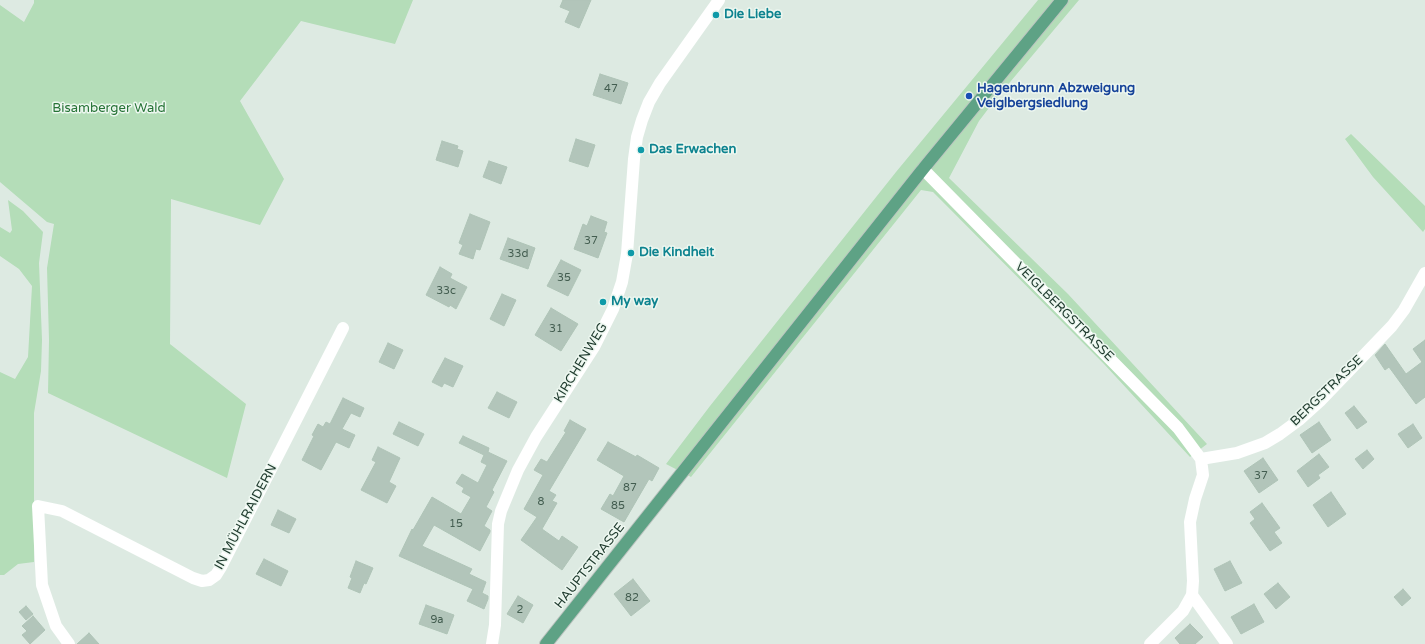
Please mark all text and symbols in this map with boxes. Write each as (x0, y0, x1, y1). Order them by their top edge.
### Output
place label: Die Liebe (724, 7, 781, 23)
marker: Die Liebe (711, 10, 721, 20)
place label: Hagenbrunn Abzweigung Veiglbergsiedlung (977, 81, 1135, 112)
house number: 47 (604, 82, 618, 96)
marker: Hagenbrunn Abzweigung Veiglbergsiedlung (964, 91, 974, 101)
park label: Bisamberger Wald (52, 101, 166, 117)
place label: Das Erwachen (649, 142, 736, 158)
marker: Das Erwachen (636, 145, 646, 155)
house number: 37 (584, 234, 598, 248)
place label: Die Kindheit (639, 245, 714, 261)
house number: 33d (508, 247, 528, 261)
marker: Die Kindheit (626, 248, 636, 258)
street label: VEIGLBERGSTRASSE (1011, 259, 1117, 365)
house number: 35 (557, 271, 571, 285)
house number: 33c (436, 284, 456, 298)
place label: My way (611, 294, 658, 310)
marker: My way (598, 297, 608, 307)
street label: KIRCHENWEG (551, 320, 611, 406)
house number: 31 (549, 322, 563, 336)
street label: BERGSTRASSE (1287, 352, 1367, 430)
street label: IN MÜHLRAIDERN (211, 461, 281, 573)
house number: 37 (1254, 469, 1268, 483)
house number: 87 (623, 481, 637, 495)
house number: 8 (538, 495, 544, 509)
house number: 85 (611, 499, 625, 513)
house number: 15 (449, 517, 463, 531)
street label: HAUPTSTRASSE (552, 520, 628, 612)
house number: 82 (625, 591, 639, 605)
house number: 2 (517, 603, 523, 617)
house number: 9a (430, 613, 444, 627)

